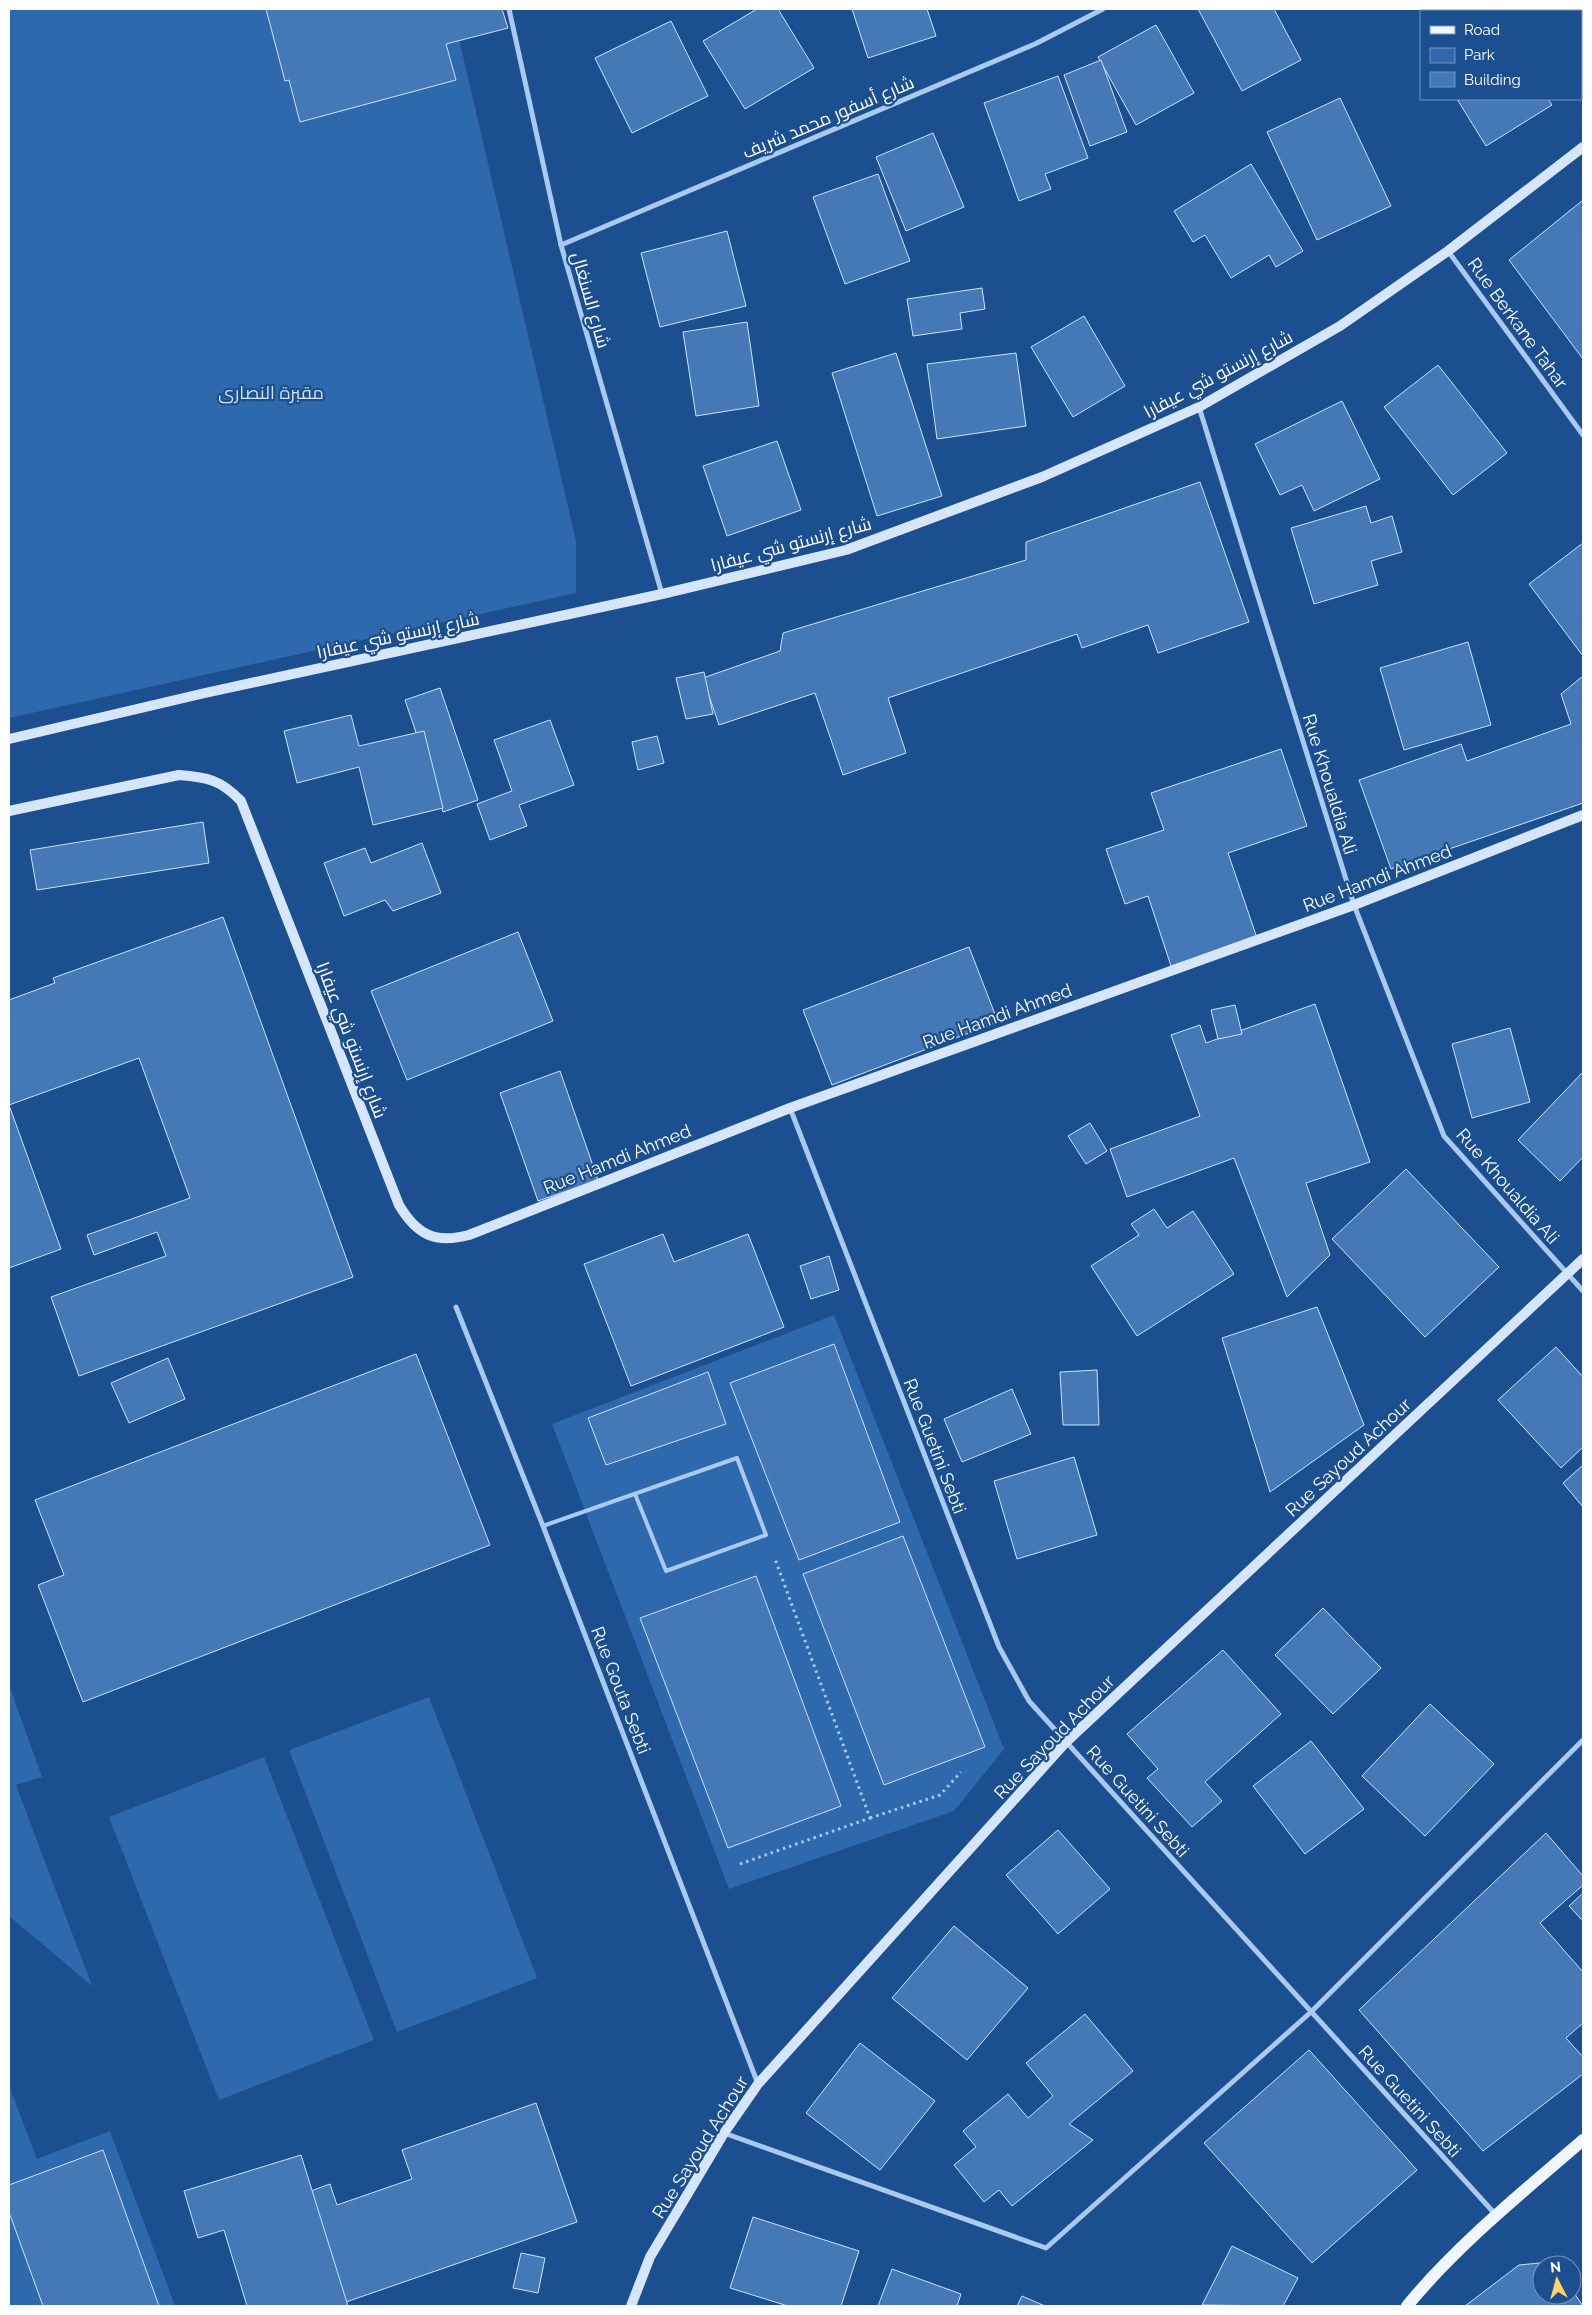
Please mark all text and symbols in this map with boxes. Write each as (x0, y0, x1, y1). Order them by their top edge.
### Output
legend (1420, 10, 1582, 100)
text: Road (1464, 21, 1500, 39)
text: Park (1464, 46, 1495, 64)
street label: شارع أسفور محمد شريف (739, 71, 918, 165)
text: Building (1464, 71, 1521, 89)
street label: شارع السنغال (565, 250, 615, 351)
street label: Rue Berkane Tahar (1464, 254, 1573, 393)
street label: شارع إرنستو شي عيفارا (1140, 326, 1297, 425)
park label: مقبرة النصارى (218, 382, 324, 404)
street label: شارع إرنستو شي عيفارا (708, 512, 874, 578)
street label: شارع إرنستو شي عيفارا (315, 608, 482, 665)
street label: Rue Khoualdia Ali (1299, 711, 1361, 857)
street label: Rue Hamdi Ahmed (1300, 840, 1454, 916)
street label: شارع إرنستو شي عيفارا (310, 959, 391, 1122)
street label: Rue Hamdi Ahmed (920, 979, 1074, 1053)
street label: Rue Hamdi Ahmed (540, 1120, 694, 1198)
street label: Rue Khoualdia Ali (1452, 1124, 1564, 1248)
street label: Rue Guetini Sebti (900, 1376, 970, 1516)
street label: Rue Sayoud Achour (1281, 1393, 1416, 1521)
street label: Rue Gouta Sebti (587, 1623, 655, 1757)
street label: Rue Sayoud Achour (990, 1670, 1119, 1803)
street label: Rue Guetini Sebti (1082, 1741, 1194, 1861)
street label: Rue Guetini Sebti (1354, 2041, 1466, 2161)
street label: Rue Sayoud Achour (648, 2071, 753, 2222)
north arrow (1532, 2255, 1582, 2305)
text: N (1549, 2259, 1562, 2276)

